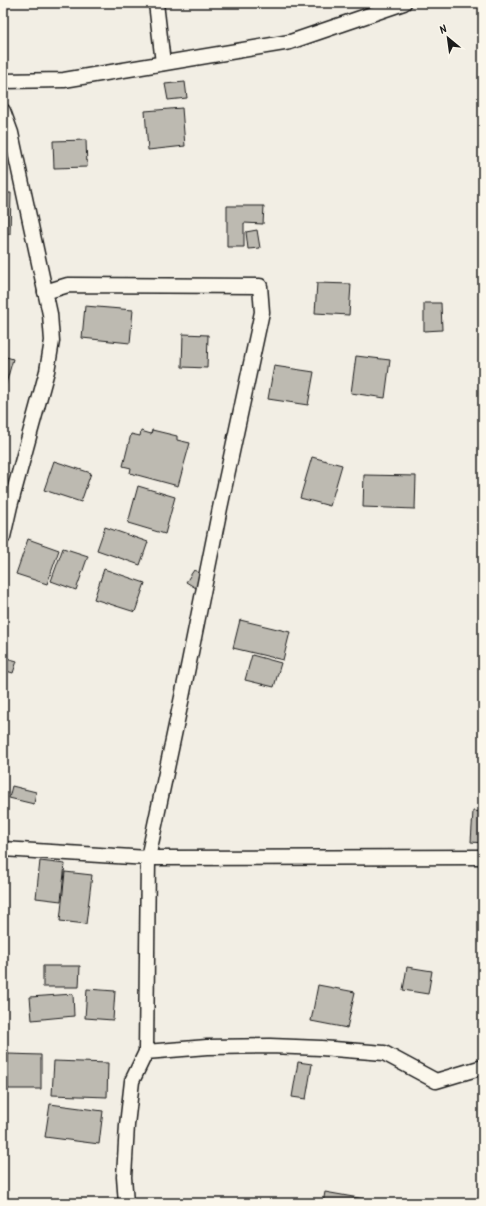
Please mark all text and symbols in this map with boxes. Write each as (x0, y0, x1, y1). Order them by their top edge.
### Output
north arrow (428, 18, 468, 58)
text: N (436, 21, 451, 40)

